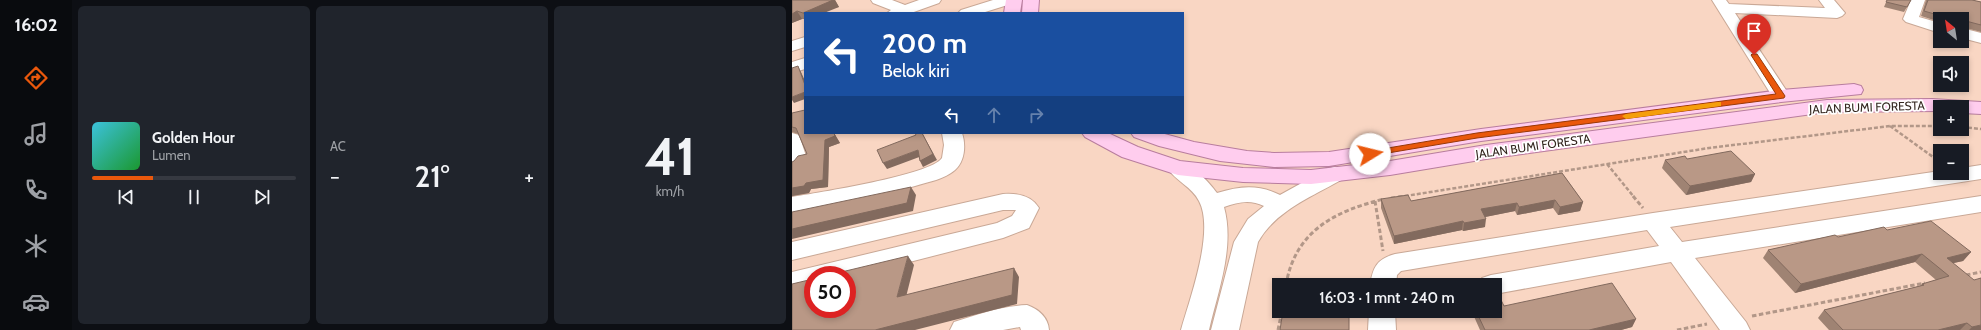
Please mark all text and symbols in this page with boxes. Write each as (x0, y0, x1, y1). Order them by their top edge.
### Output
north arrow (1933, 12, 1969, 48)
map controls (1933, 12, 1969, 180)
text: 16:02 (15, 14, 57, 36)
pin (1737, 14, 1771, 55)
icon: arrive (1743, 20, 1765, 42)
text: 200 m (882, 26, 967, 60)
icon: left (816, 28, 868, 80)
button: sound (1933, 56, 1969, 92)
text: Belok kiri (882, 60, 950, 82)
icon: directions (22, 64, 50, 92)
street label: JALAN BUMI FORESTA (1808, 97, 1926, 117)
button: + (1933, 100, 1969, 136)
icon: left (941, 104, 963, 126)
icon: ahead (983, 104, 1005, 126)
icon: right (1025, 104, 1047, 126)
icon: music (22, 120, 50, 148)
text: 41 (644, 125, 696, 188)
text: Golden Hour (152, 129, 235, 147)
street label: JALAN BUMI FORESTA (1474, 130, 1592, 162)
position arrow (1349, 133, 1391, 175)
text: AC (330, 138, 346, 154)
button: − (1933, 144, 1969, 180)
text: Lumen (152, 147, 191, 163)
text: 21° (414, 158, 450, 195)
text: − (330, 163, 340, 190)
text: + (524, 163, 534, 190)
icon: phone (22, 176, 50, 204)
text: km/h (656, 183, 684, 199)
icon: previous (115, 186, 137, 208)
icon: pause (183, 186, 205, 208)
icon: next (251, 186, 273, 208)
icon: climate (22, 232, 50, 260)
speed limit sign: 50 (804, 266, 856, 318)
icon: car (22, 288, 50, 316)
text: 16:03 · 1 mnt · 240 m (1319, 289, 1455, 307)

